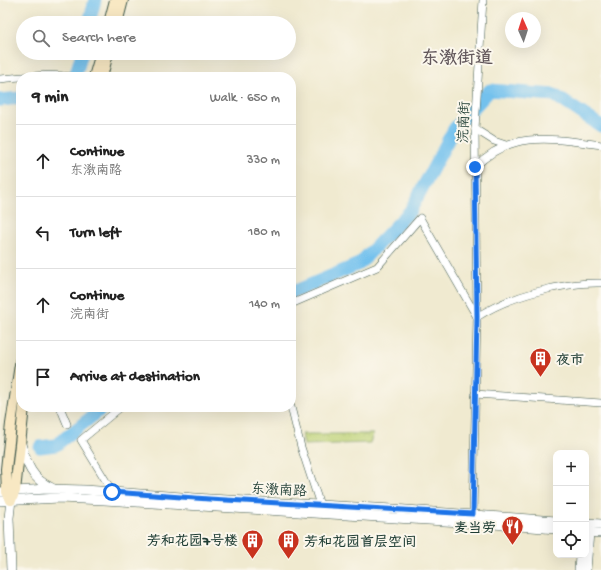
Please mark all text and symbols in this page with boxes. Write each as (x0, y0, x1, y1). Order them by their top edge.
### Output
north arrow (505, 12, 541, 48)
search box (16, 16, 296, 60)
icon: search (30, 27, 52, 49)
text: Search here (62, 29, 136, 47)
district label: 东漖街道 (421, 48, 493, 70)
text: 9 min (32, 88, 68, 108)
text: Walk · 650 m (210, 91, 280, 106)
street label: 浣南街 (455, 101, 475, 143)
text: Continue (70, 143, 124, 161)
icon: ahead (32, 150, 54, 172)
text: 330 m (247, 153, 280, 168)
route end (466, 158, 484, 176)
text: 东漖南路 (70, 164, 122, 179)
icon: left (32, 222, 54, 244)
text: Turn left (70, 224, 121, 242)
text: 180 m (248, 225, 280, 240)
text: Continue (70, 287, 124, 305)
icon: ahead (32, 294, 54, 316)
text: 140 m (249, 297, 280, 312)
text: 浣南街 (70, 308, 109, 323)
building icon: 夜市 (528, 346, 554, 379)
place label: 夜市 (556, 353, 584, 370)
icon: arrive (32, 366, 54, 388)
text: Arrive at destination (70, 368, 200, 386)
map controls (553, 450, 589, 558)
button: + (553, 450, 589, 486)
street label: 东漖南路 (250, 481, 307, 501)
route start (103, 483, 121, 501)
button: − (553, 486, 589, 522)
restaurant icon: 麦当劳 (499, 514, 525, 547)
place label: 麦当劳 (454, 521, 496, 538)
button: locate (553, 522, 589, 558)
building icon: 芳和花园7号楼 (240, 527, 266, 560)
building icon: 芳和花园首层空间 (275, 528, 301, 561)
place label: 芳和花园7号楼 (147, 533, 238, 551)
place label: 芳和花园首层空间 (304, 534, 416, 552)

